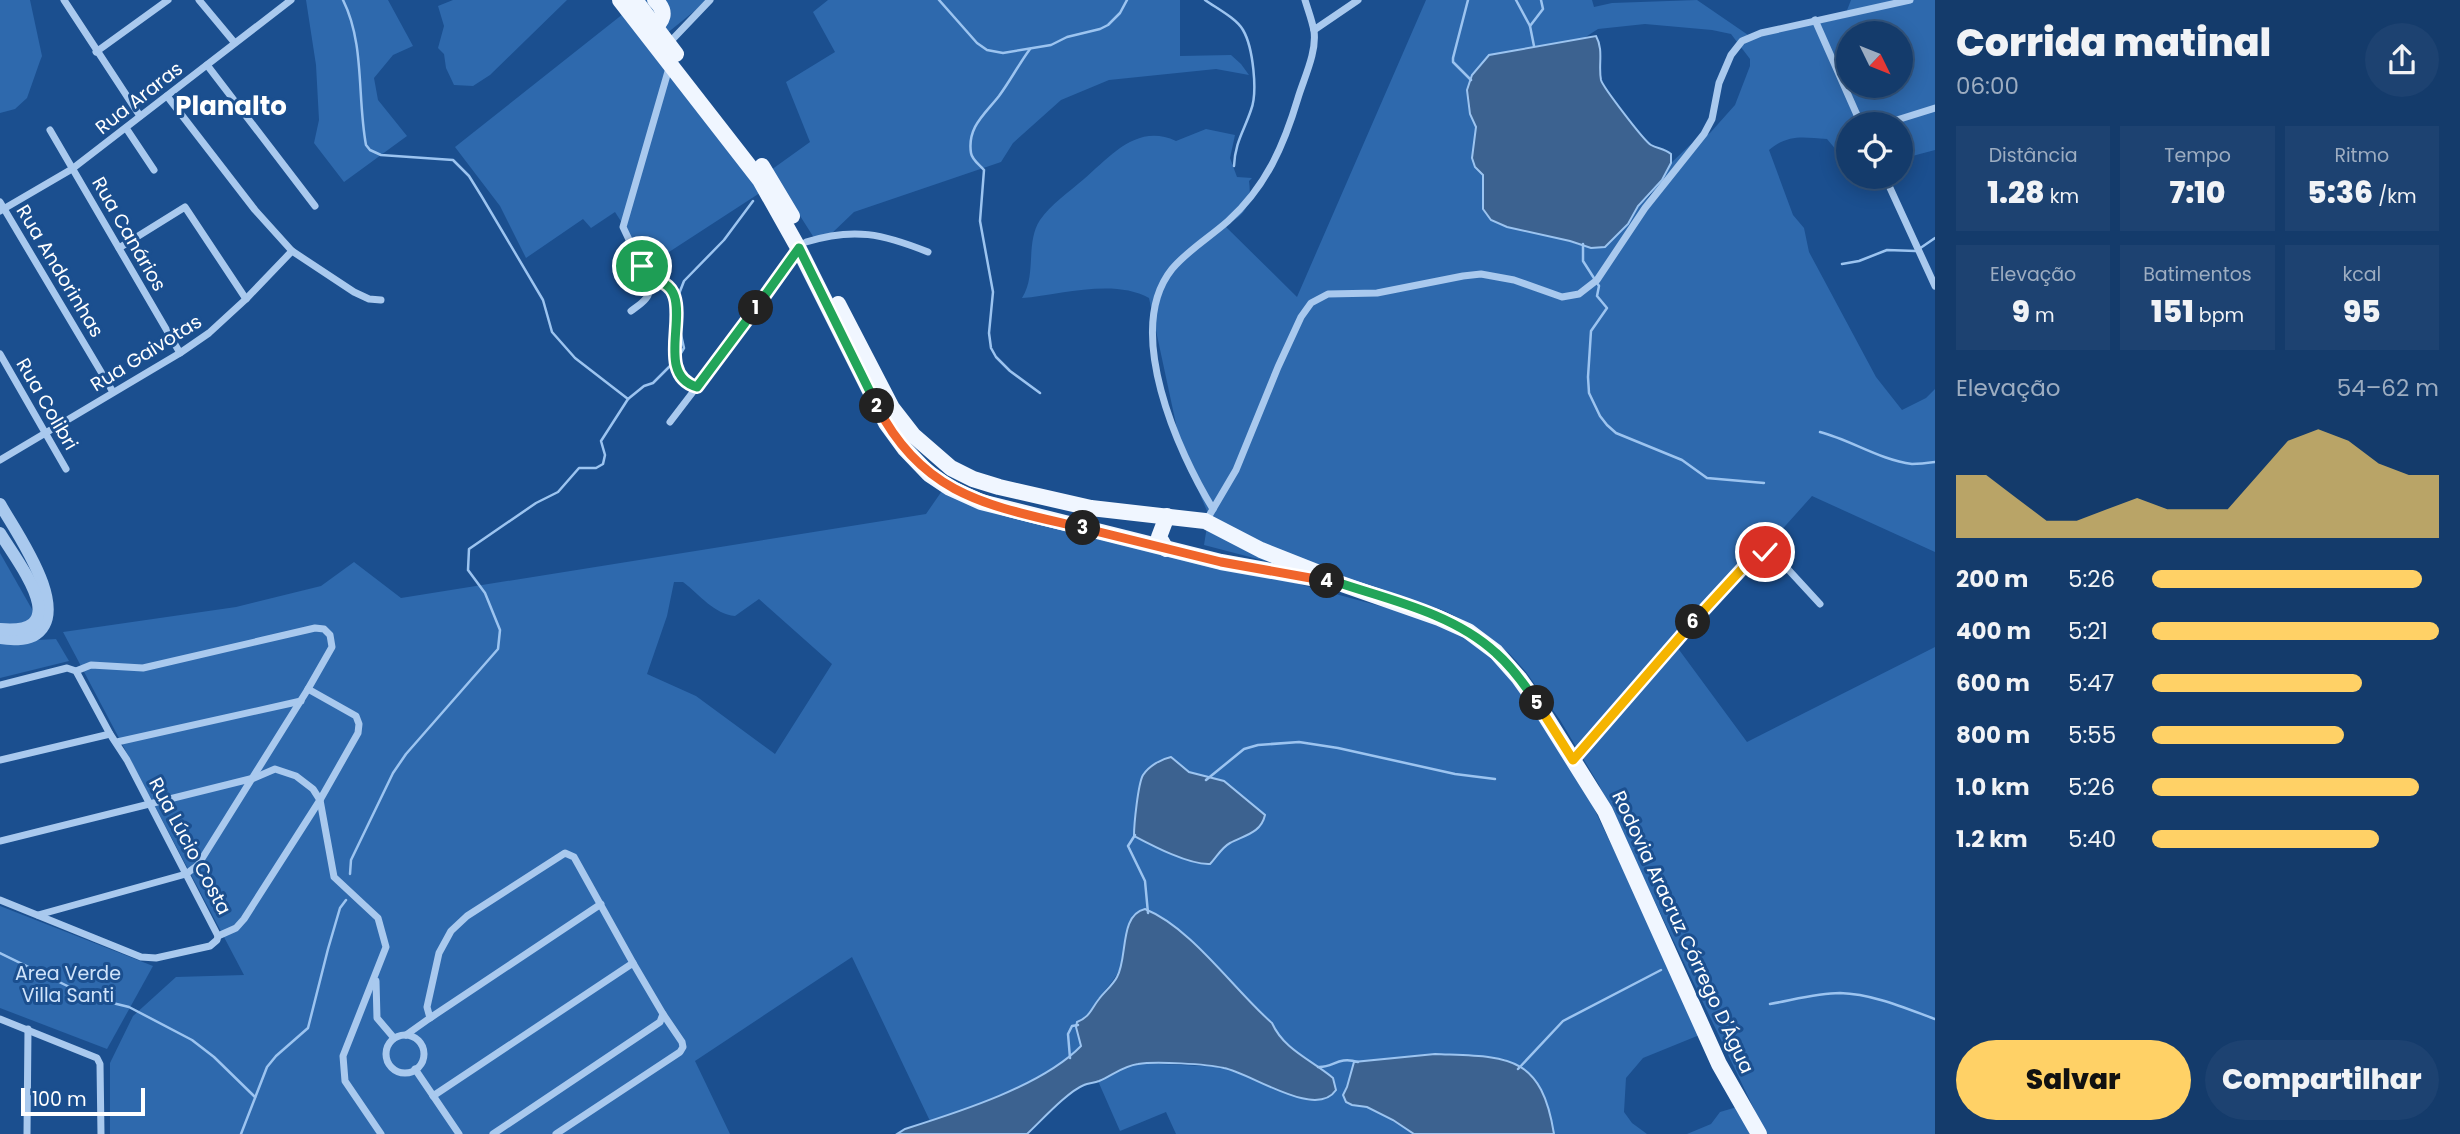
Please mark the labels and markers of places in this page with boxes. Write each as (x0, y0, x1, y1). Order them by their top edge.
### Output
pin (612, 236, 672, 296)
pin: 1 (738, 290, 774, 326)
pin: 2 (860, 388, 894, 424)
pin: 3 (1066, 510, 1100, 546)
pin (1735, 522, 1795, 582)
pin: 4 (1310, 564, 1344, 598)
pin: 6 (1676, 604, 1710, 640)
pin: 5 (1520, 686, 1554, 720)

